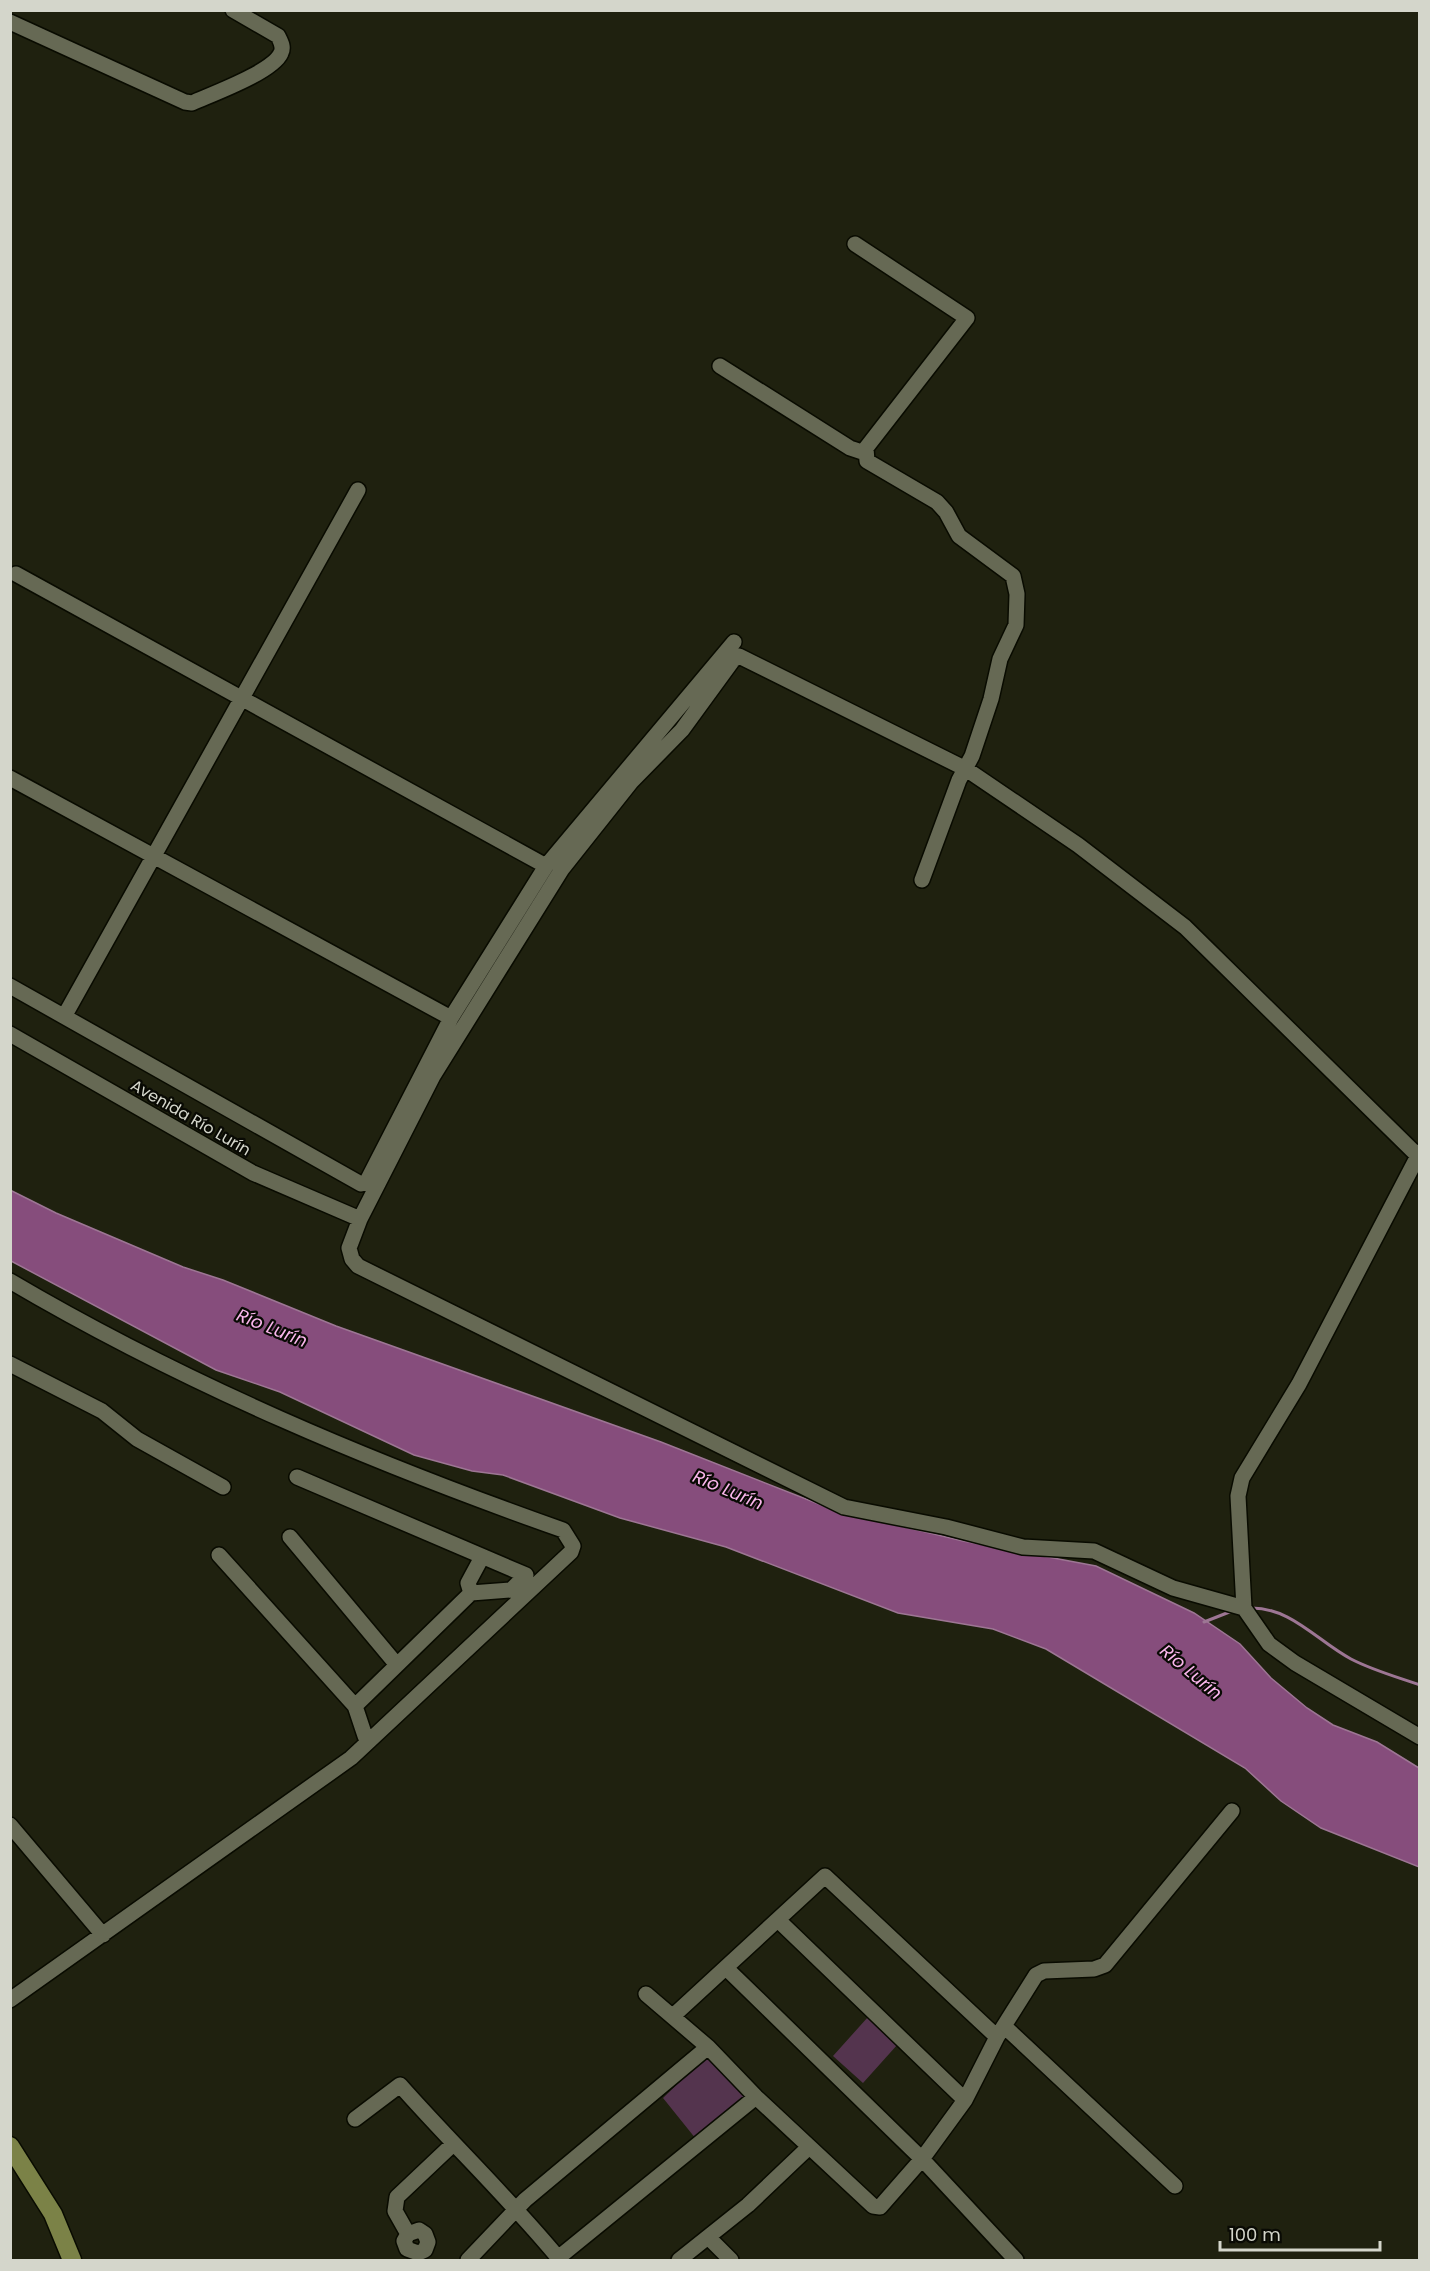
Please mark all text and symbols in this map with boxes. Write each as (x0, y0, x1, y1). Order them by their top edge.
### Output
street label: Avenida Río Lurín (126, 1074, 255, 1161)
water label: Río Lurín (233, 1302, 311, 1353)
water label: Río Lurín (689, 1464, 767, 1516)
water label: Río Lurín (1155, 1638, 1228, 1705)
scale bar (1220, 2214, 1380, 2252)
text: 100 m (1229, 2222, 1281, 2247)

